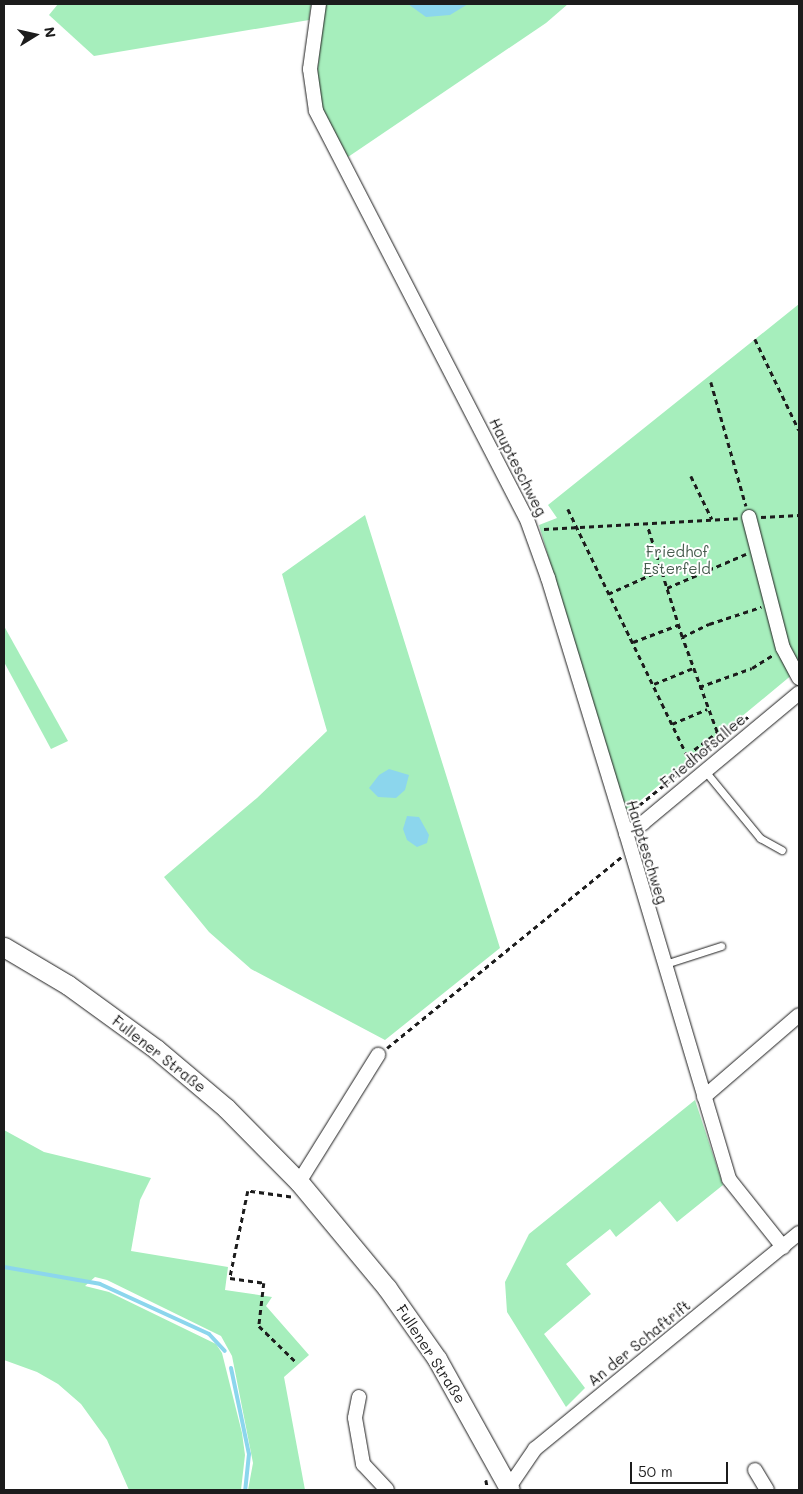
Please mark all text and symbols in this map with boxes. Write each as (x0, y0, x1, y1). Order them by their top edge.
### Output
north arrow (10, 10, 60, 60)
text: N (40, 25, 61, 39)
street label: Haupteschweg (486, 415, 550, 519)
park label: Friedhof Esterfeld (643, 542, 711, 577)
street label: Friedhofsallee (657, 710, 749, 792)
street label: Haupteschweg (623, 798, 671, 906)
street label: Fullener Straße (109, 1012, 209, 1096)
street label: An der Schaftrift (584, 1296, 694, 1390)
street label: Fullener Straße (392, 1301, 470, 1407)
scale bar (633, 1452, 730, 1484)
text: 50 m (638, 1461, 673, 1481)

